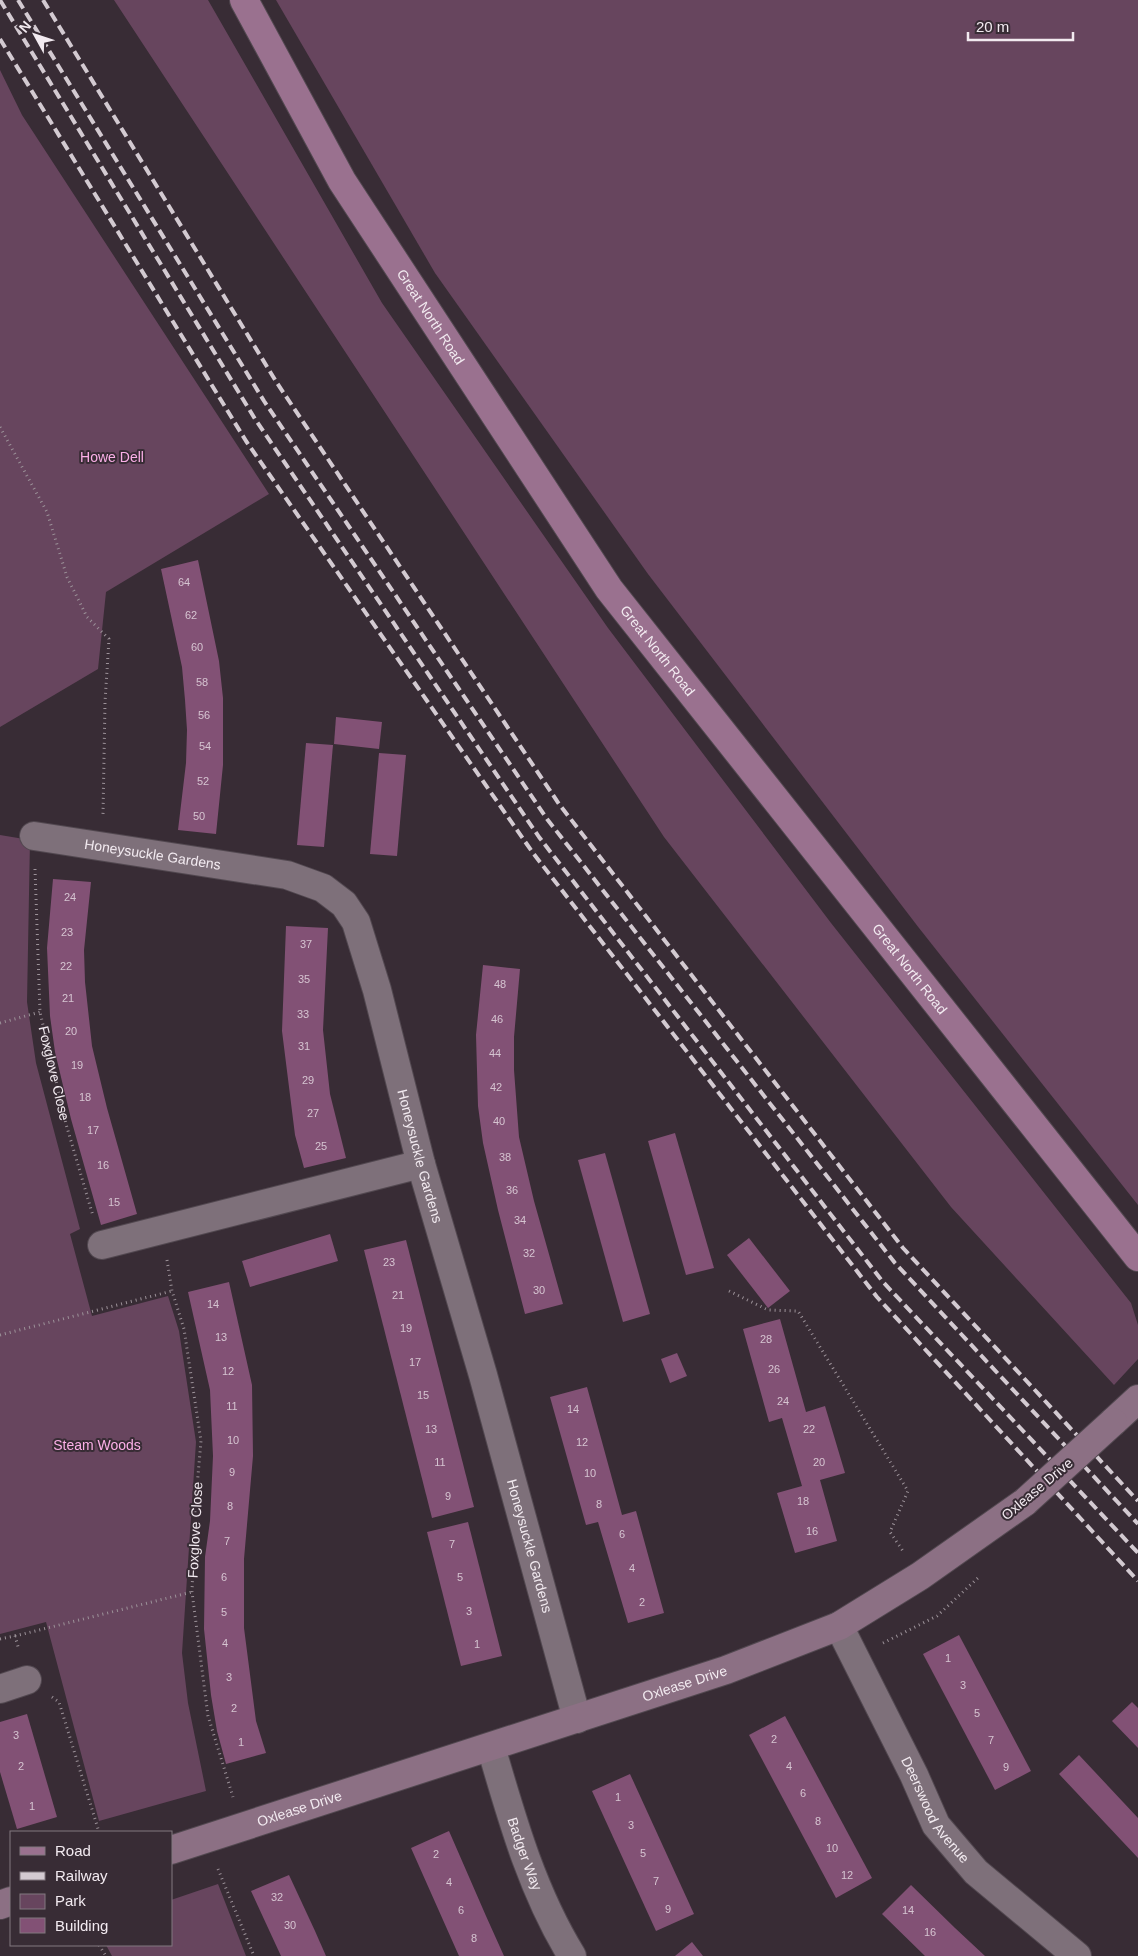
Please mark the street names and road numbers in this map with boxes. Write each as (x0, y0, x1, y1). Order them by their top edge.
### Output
street label: Great North Road (394, 266, 468, 367)
street label: Great North Road (617, 602, 698, 699)
street label: Honeysuckle Gardens (83, 836, 222, 873)
street label: Great North Road (869, 921, 950, 1017)
street label: Foxglove Close (36, 1024, 73, 1122)
street label: Honeysuckle Gardens (394, 1088, 446, 1225)
street label: Oxlease Drive (998, 1454, 1076, 1523)
street label: Honeysuckle Gardens (504, 1477, 556, 1614)
street label: Foxglove Close (184, 1481, 206, 1579)
street label: Oxlease Drive (640, 1662, 729, 1705)
street label: Deerswood Avenue (898, 1754, 973, 1866)
street label: Oxlease Drive (255, 1787, 344, 1830)
street label: Badger Way (504, 1815, 546, 1893)

